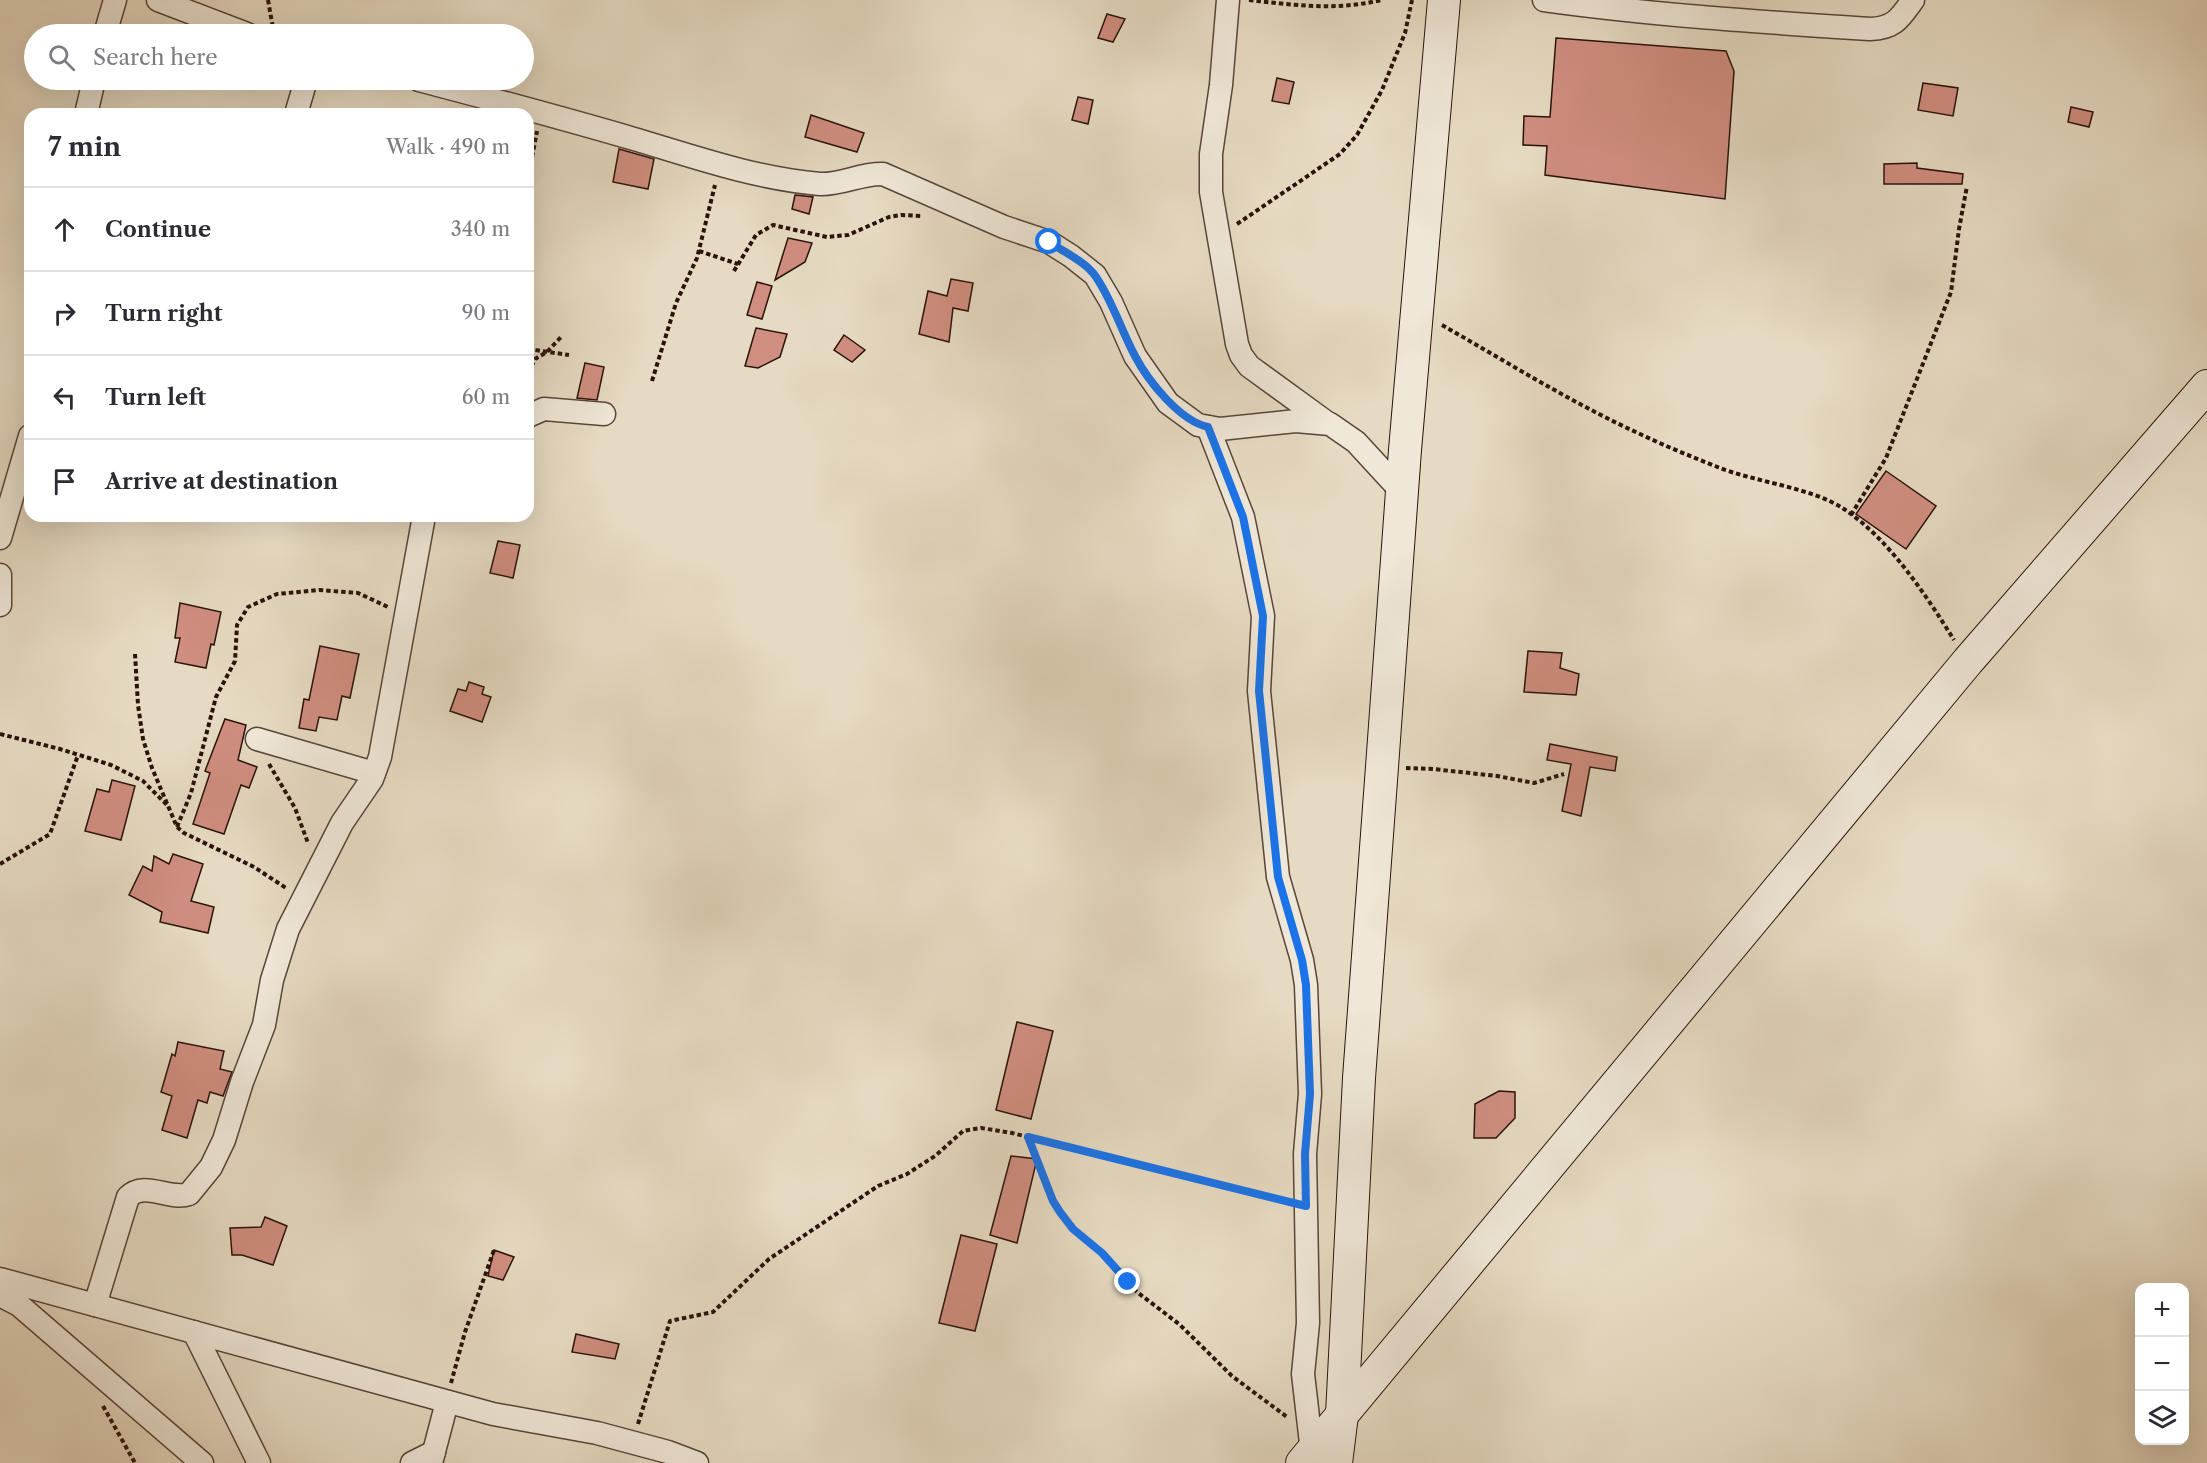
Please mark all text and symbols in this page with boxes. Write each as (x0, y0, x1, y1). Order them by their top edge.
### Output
search box (24, 24, 534, 90)
icon: search (45, 41, 78, 74)
text: Search here (93, 44, 218, 71)
text: 7 min (48, 131, 121, 163)
text: Walk · 490 m (386, 135, 510, 159)
icon: ahead (48, 213, 81, 246)
text: Continue (105, 216, 211, 243)
text: 340 m (451, 217, 510, 241)
route start (1035, 228, 1061, 254)
icon: right (48, 297, 81, 330)
text: Turn right (105, 300, 223, 327)
text: 90 m (462, 301, 510, 325)
icon: left (48, 381, 81, 414)
text: Turn left (105, 384, 206, 411)
text: 60 m (462, 385, 510, 409)
icon: arrive (48, 465, 81, 498)
text: Arrive at destination (105, 468, 338, 495)
route end (1114, 1268, 1140, 1294)
map controls (2135, 1283, 2189, 1445)
button: + (2135, 1283, 2189, 1337)
button: − (2135, 1337, 2189, 1391)
button: layers (2135, 1391, 2189, 1445)

